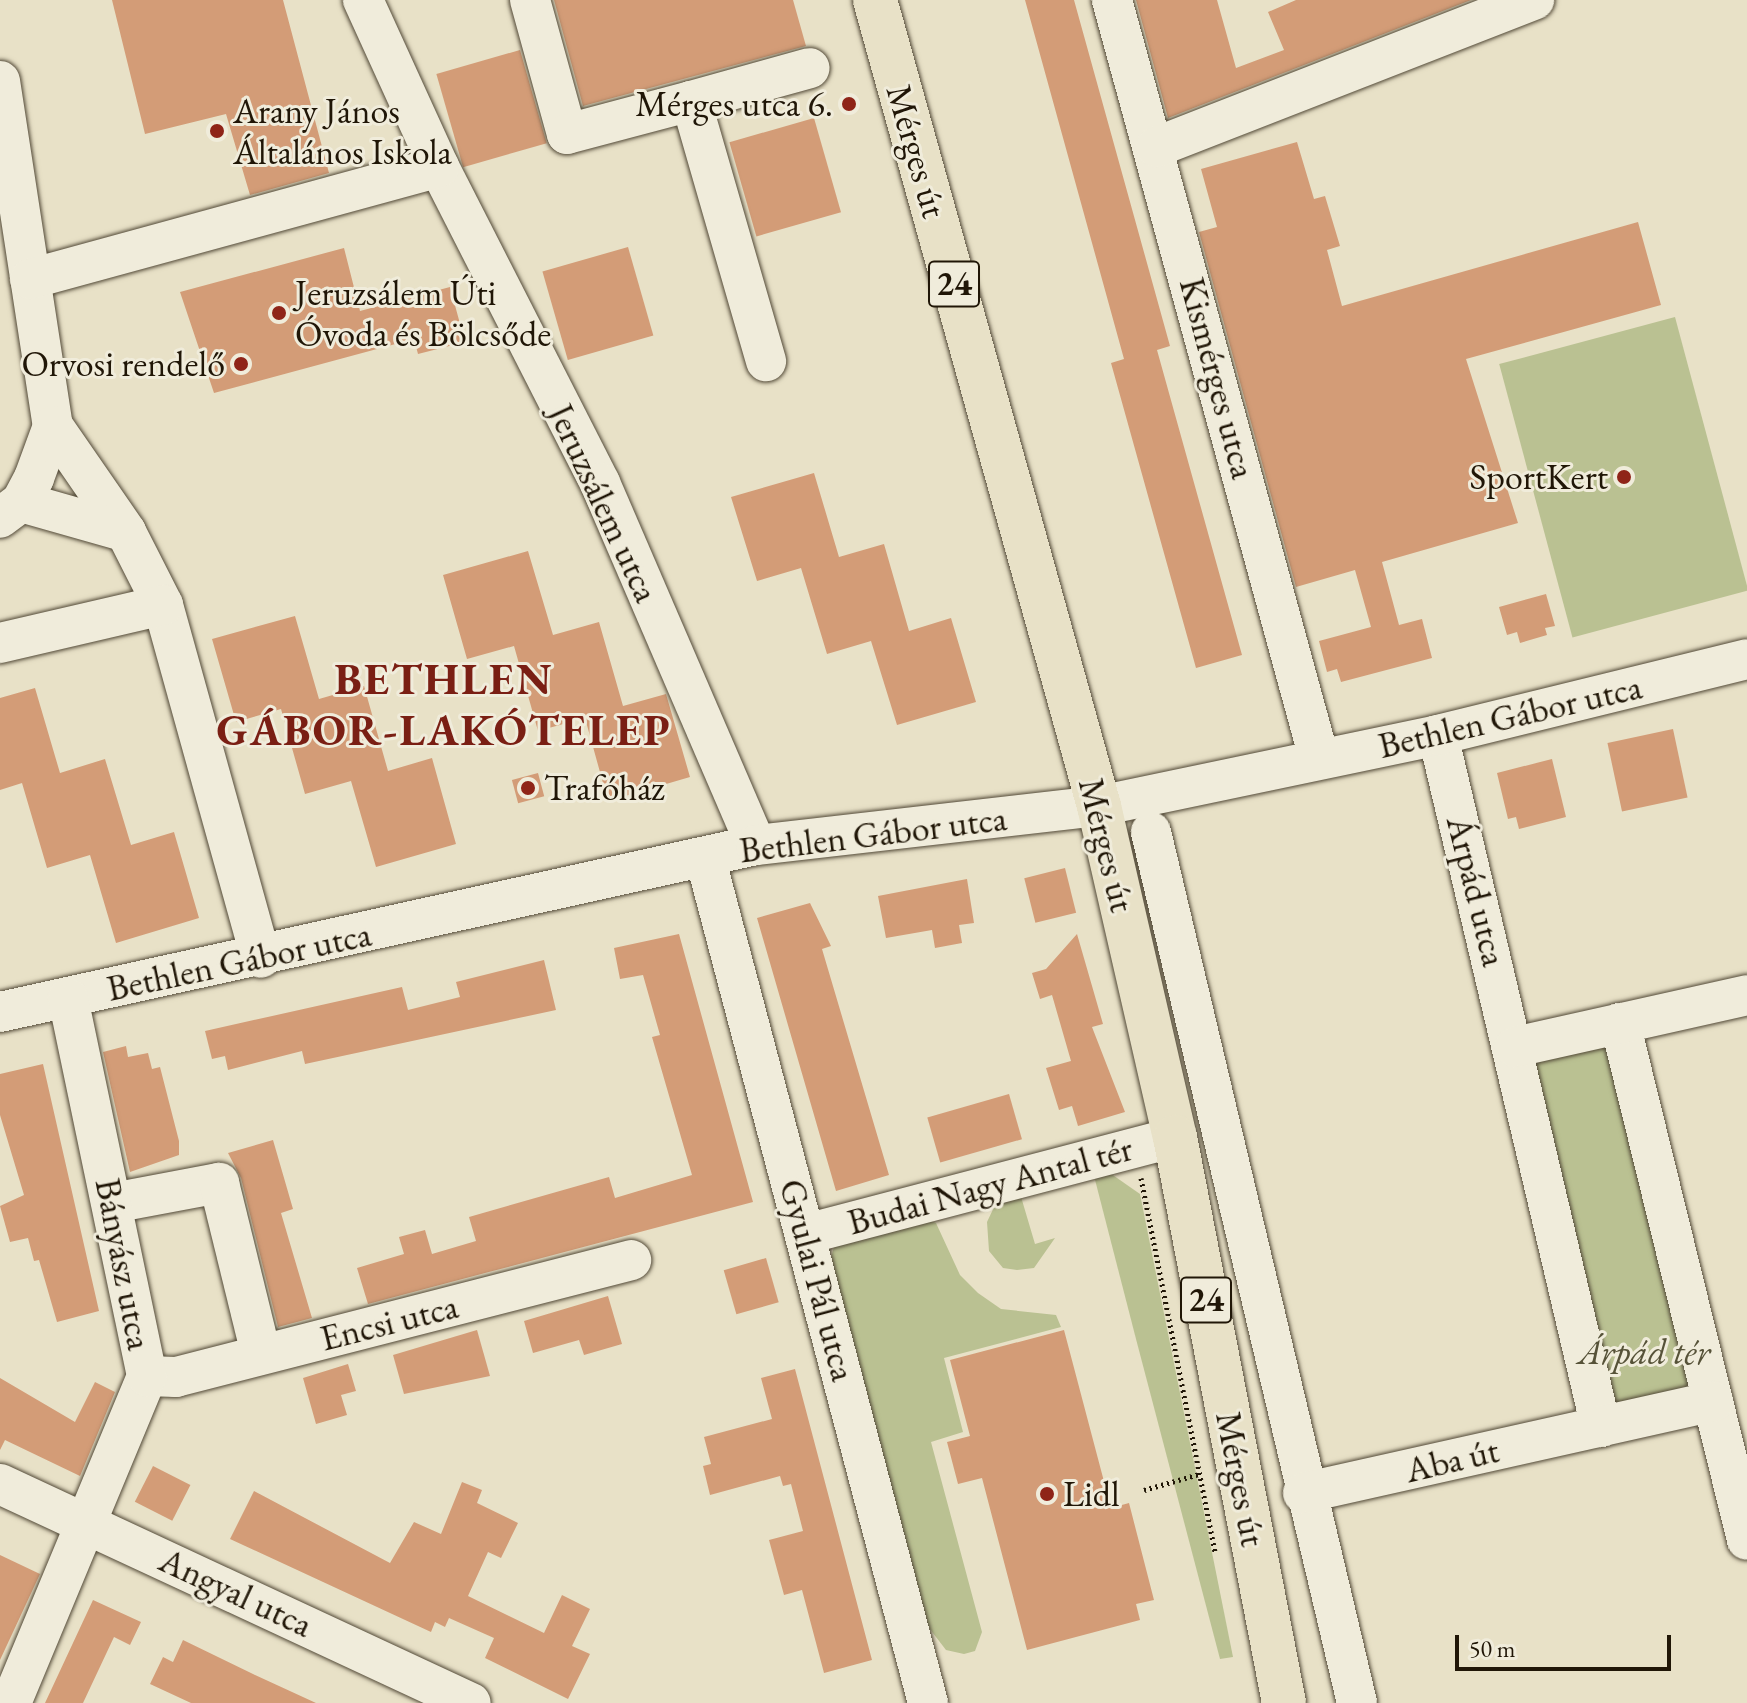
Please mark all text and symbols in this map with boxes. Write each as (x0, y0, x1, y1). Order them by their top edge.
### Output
street label: Mérges út (877, 79, 957, 223)
place label: Mérges utca 6. (635, 82, 833, 126)
place label: Arany János Általános Iskola (233, 88, 452, 173)
marker: Mérges utca 6. (840, 95, 858, 113)
marker: Arany János Általános Iskola (208, 122, 226, 140)
road number: 24 (928, 254, 980, 314)
place label: Jeruzsálem Úti Óvoda és Bölcsőde (295, 270, 551, 355)
street label: Kismérges utca (1170, 273, 1266, 483)
marker: Jeruzsálem Úti Óvoda és Bölcsőde (270, 304, 288, 322)
place label: Orvosi rendelő (21, 342, 225, 386)
marker: Orvosi rendelő (232, 355, 250, 373)
street label: Jeruzsálem utca (539, 397, 669, 609)
place label: SportKert (1470, 455, 1608, 499)
marker: SportKert (1615, 468, 1633, 486)
district label: BETHLEN GÁBOR-LAKÓTELEP (216, 654, 672, 757)
street label: Bethlen Gábor utca (1374, 665, 1646, 767)
place label: Trafóház (544, 766, 664, 810)
street label: Mérges út (1070, 774, 1144, 916)
marker: Trafóház (519, 779, 537, 797)
street label: Bethlen Gábor utca (737, 796, 1009, 872)
street label: Árpád utca (1437, 811, 1517, 971)
street label: Bethlen Gábor utca (103, 912, 375, 1010)
street label: Budai Nagy Antal tér (843, 1126, 1137, 1244)
street label: Gyulai Pál utca (770, 1174, 866, 1386)
street label: Bányász utca (86, 1175, 162, 1353)
road number: 24 (1180, 1270, 1232, 1330)
street label: Encsi utca (316, 1284, 462, 1360)
park label: Árpád tér (1578, 1330, 1710, 1374)
street label: Mérges út (1207, 1408, 1275, 1550)
street label: Aba út (1401, 1428, 1503, 1492)
place label: Lidl (1063, 1472, 1120, 1516)
marker: Lidl (1038, 1485, 1056, 1503)
street label: Angyal utca (153, 1538, 319, 1646)
scale bar (1459, 1619, 1675, 1669)
text: 50 m (1469, 1633, 1516, 1664)

